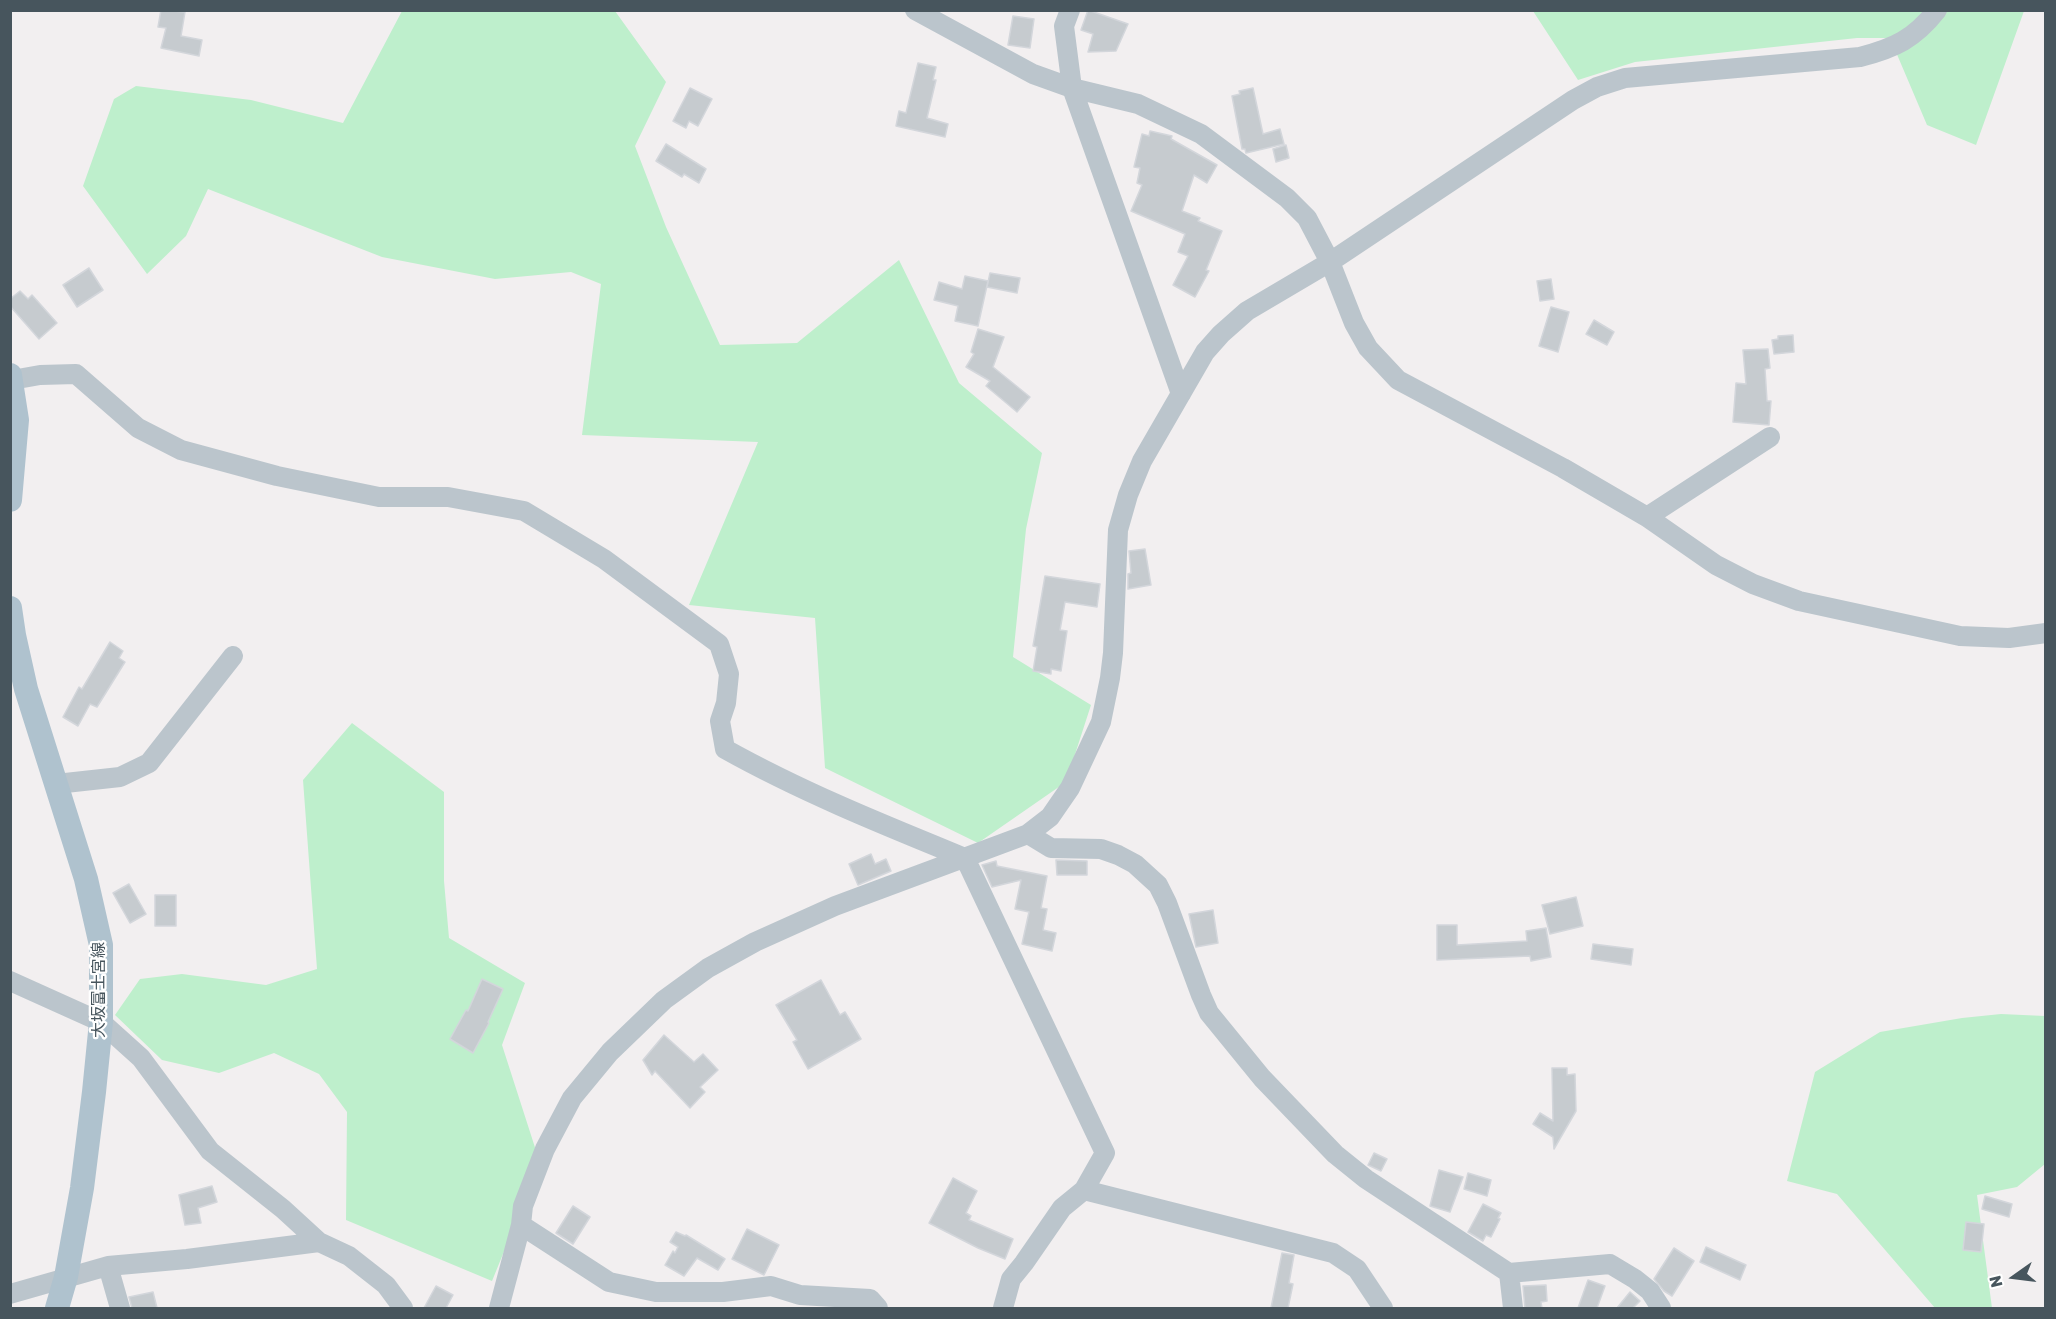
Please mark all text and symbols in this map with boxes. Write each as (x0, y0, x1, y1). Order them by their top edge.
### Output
street label: 大坂富士宮線 (89, 942, 109, 1038)
north arrow (1984, 1247, 2044, 1307)
text: N (1985, 1274, 2007, 1289)

